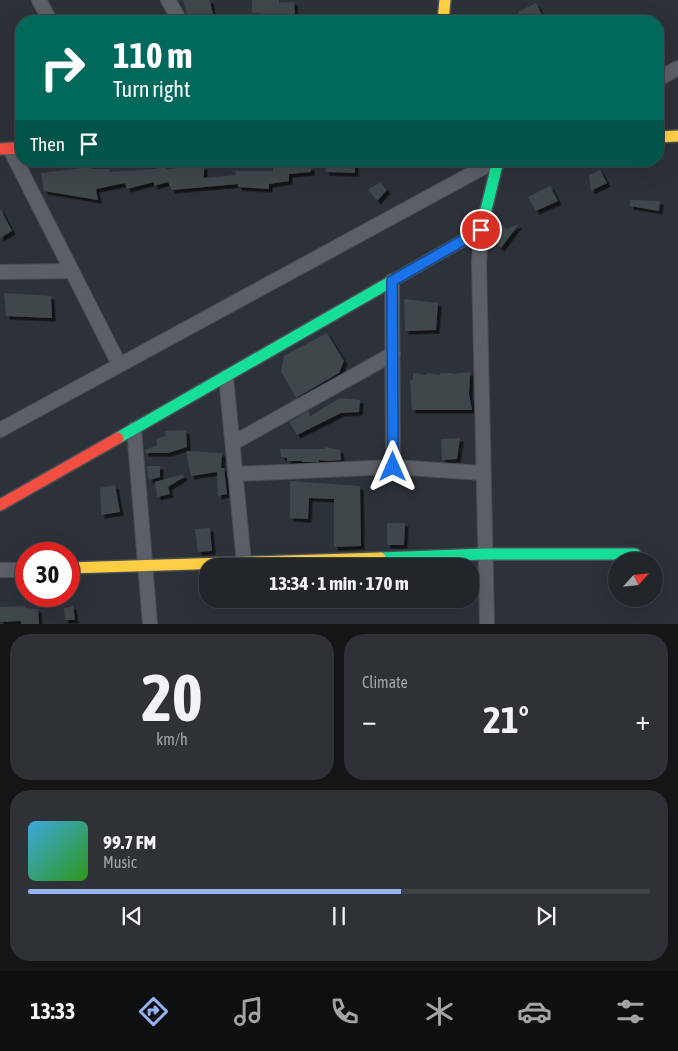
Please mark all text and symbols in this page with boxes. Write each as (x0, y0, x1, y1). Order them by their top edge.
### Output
icon: right (30, 35, 95, 100)
text: 110 m (113, 35, 192, 75)
text: Turn right (113, 76, 190, 102)
icon: arrive (75, 130, 103, 158)
text: Then (30, 133, 65, 155)
pin (460, 209, 502, 251)
icon: arrive (467, 216, 495, 244)
position arrow (366, 440, 418, 492)
speed limit sign: 30 (15, 542, 80, 607)
north arrow (608, 552, 662, 608)
map controls (608, 552, 663, 607)
text: 13:34 · 1 min · 170 m (269, 572, 409, 594)
text: 20 (141, 660, 203, 735)
text: Climate (362, 673, 408, 691)
text: 21° (483, 698, 529, 741)
text: − (362, 704, 377, 736)
text: + (635, 704, 650, 736)
text: km/h (156, 730, 188, 748)
text: 99.7 FM (103, 831, 156, 853)
text: Music (103, 853, 137, 871)
icon: previous (118, 902, 146, 930)
icon: pause (325, 902, 353, 930)
icon: next (532, 902, 560, 930)
icon: directions (136, 994, 171, 1029)
icon: music (231, 994, 266, 1029)
icon: phone (327, 994, 362, 1029)
icon: climate (422, 994, 457, 1029)
icon: car (517, 994, 552, 1029)
icon: filters (613, 994, 648, 1029)
text: 13:33 (30, 998, 75, 1024)

